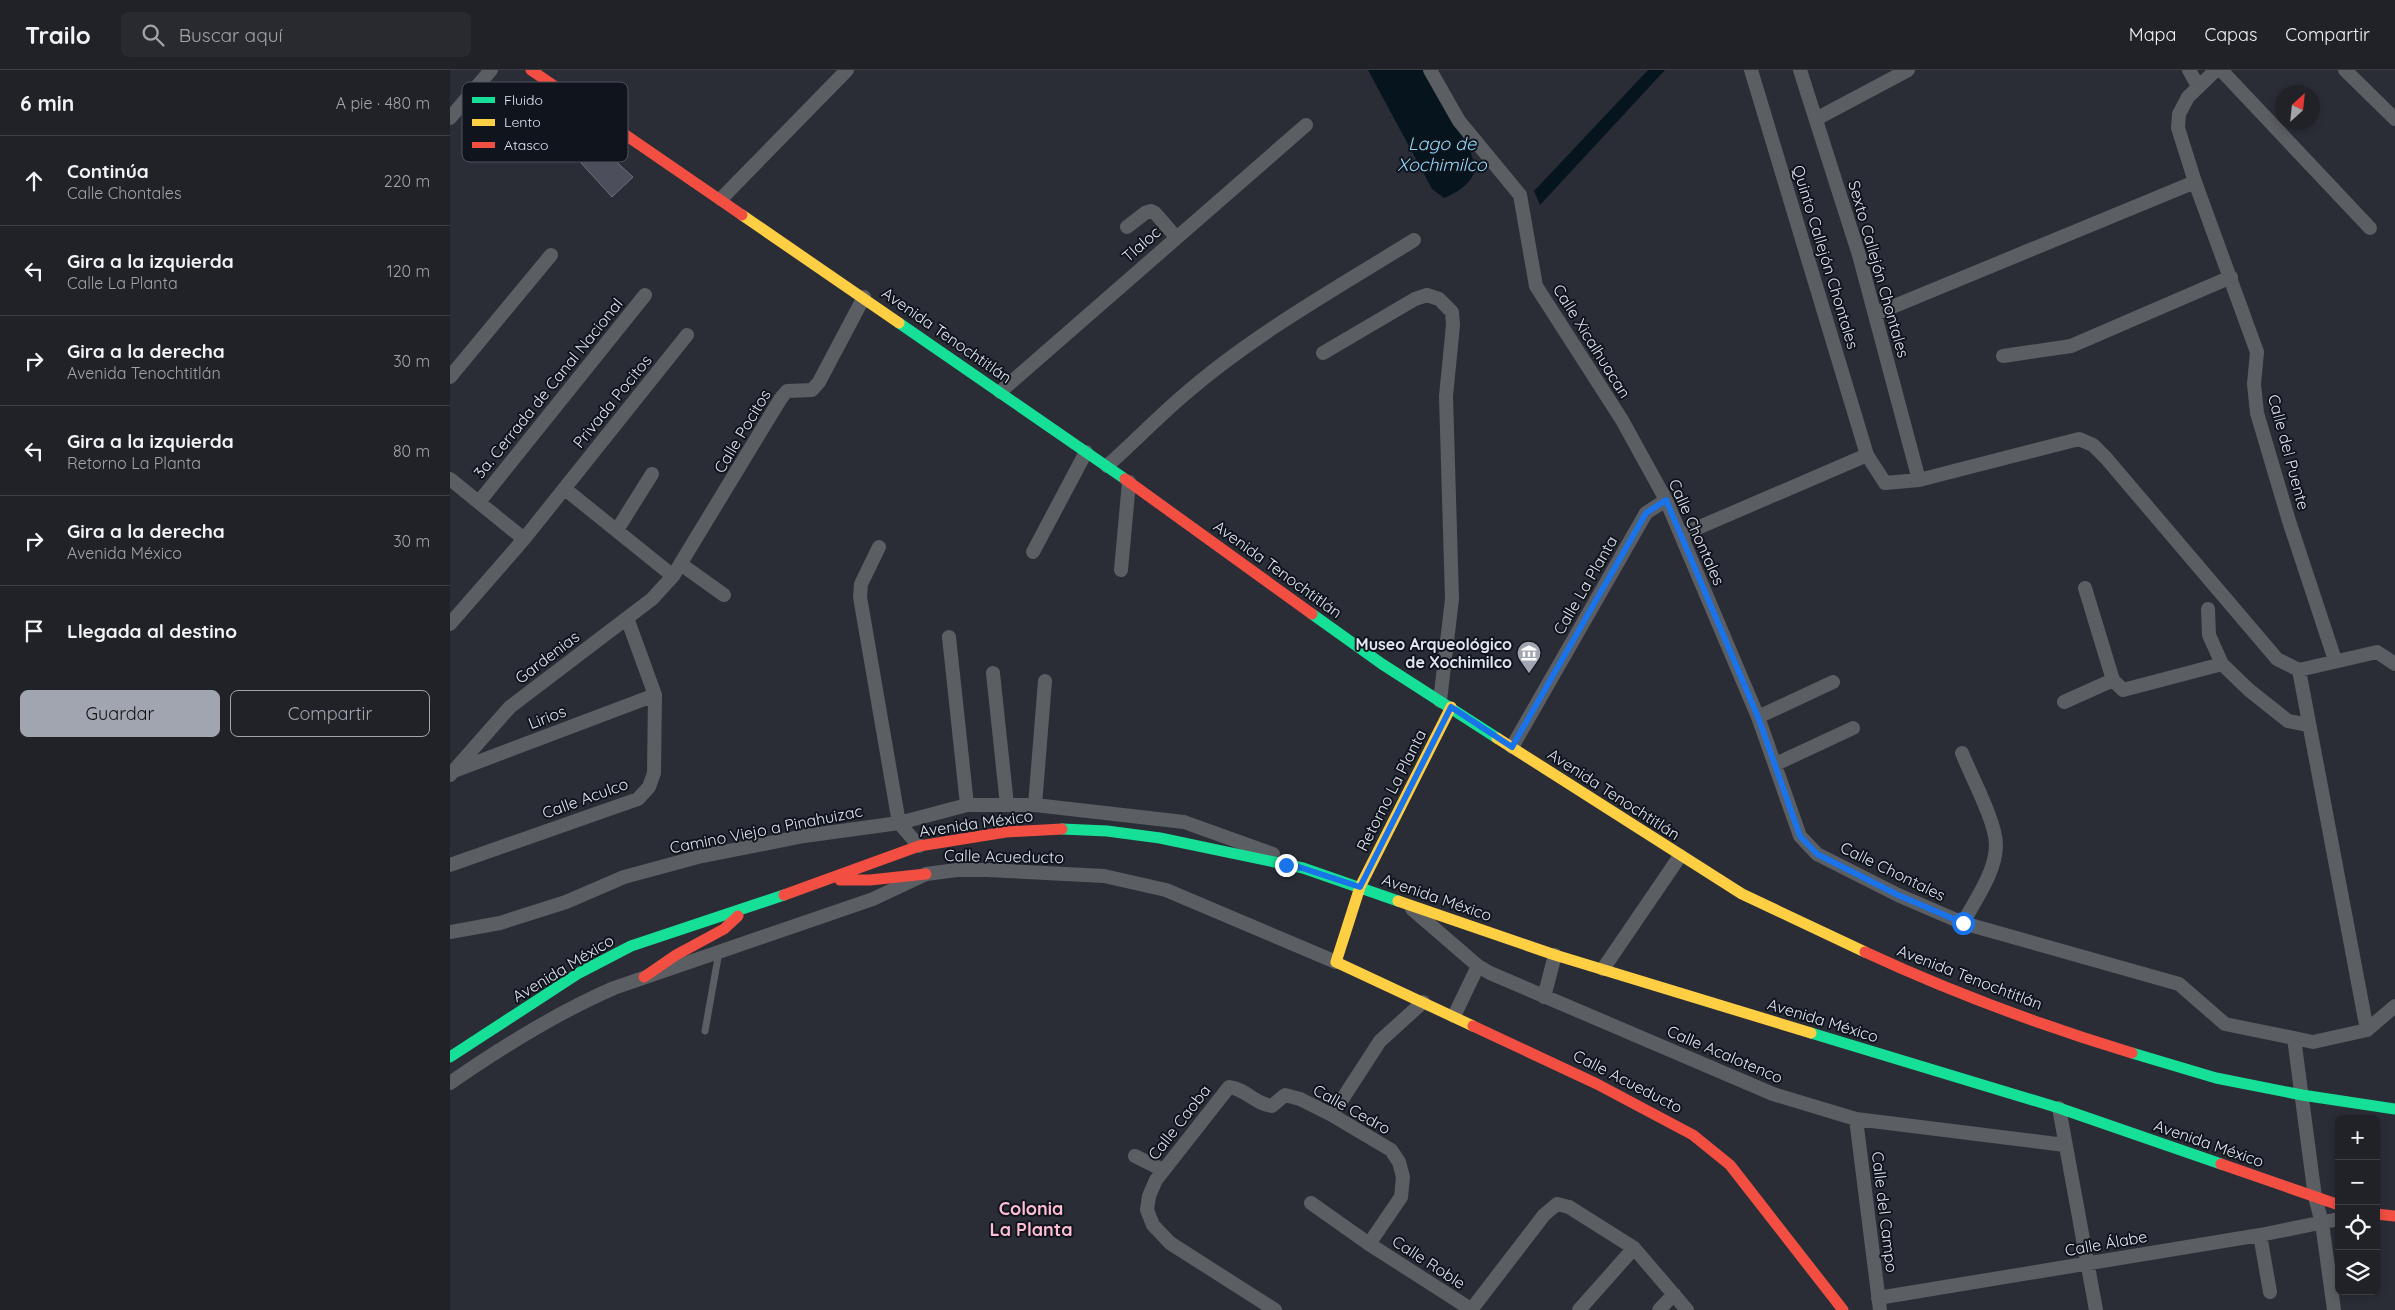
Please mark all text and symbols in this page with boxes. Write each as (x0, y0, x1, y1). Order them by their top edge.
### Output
search box (121, 12, 471, 57)
text: Trailo (25, 20, 91, 50)
icon: search (139, 21, 167, 49)
text: Buscar aquí (179, 23, 283, 47)
text: Mapa (2129, 23, 2176, 46)
text: Capas (2204, 23, 2257, 46)
text: Compartir (2285, 23, 2370, 46)
legend (462, 82, 628, 162)
north arrow (2275, 85, 2320, 130)
text: 6 min (20, 90, 74, 116)
text: Fluido (504, 91, 543, 109)
text: A pie · 480 m (336, 93, 430, 113)
text: Lento (504, 113, 541, 131)
water label: Lago de Xochimilco (1397, 132, 1488, 176)
text: Atasco (504, 136, 549, 154)
text: Continúa (67, 159, 149, 183)
street label: Quinto Callejón Chontales (1788, 163, 1864, 351)
icon: ahead (20, 167, 48, 195)
text: 220 m (384, 171, 430, 191)
street label: Sexto Callejón Chontales (1844, 178, 1914, 360)
text: Calle Chontales (67, 183, 181, 203)
street label: Tlaloc (1118, 222, 1164, 266)
text: Gira a la izquierda (67, 249, 234, 273)
icon: left (20, 257, 48, 285)
text: 120 m (387, 261, 430, 281)
text: Calle La Planta (67, 273, 178, 293)
street label: Calle Xicalhuacan (1549, 280, 1635, 402)
street label: Avenida Tenochtitlán (878, 283, 1016, 387)
street label: 3a. Cerrada de Canal Nacional (469, 294, 627, 482)
text: Gira a la derecha (67, 339, 225, 363)
icon: right (20, 347, 48, 375)
street label: Privada Pocitos (568, 350, 656, 452)
text: 30 m (393, 351, 430, 371)
text: Avenida Tenochtitlán (67, 363, 221, 383)
street label: Calle Pocitos (709, 386, 775, 476)
street label: Calle del Puente (2264, 392, 2314, 512)
text: Gira a la izquierda (67, 429, 234, 453)
icon: left (20, 437, 48, 465)
text: 80 m (393, 441, 430, 461)
text: Retorno La Planta (67, 453, 201, 473)
street label: Calle Chontales (1665, 476, 1729, 588)
street label: Avenida Tenochtitlán (1210, 516, 1346, 622)
text: Gira a la derecha (67, 519, 225, 543)
icon: right (20, 527, 48, 555)
text: 30 m (393, 531, 430, 551)
street label: Calle La Planta (1549, 532, 1621, 638)
text: Avenida México (67, 543, 182, 563)
icon: arrive (20, 617, 48, 645)
text: Llegada al destino (67, 619, 237, 643)
street label: Gardenias (511, 626, 583, 688)
place label: Museo Arqueológico de Xochimilco (1356, 634, 1512, 672)
museum icon: Museo Arqueológico de Xochimilco (1516, 640, 1542, 674)
button: Guardar (20, 690, 220, 737)
button: Compartir (230, 690, 430, 737)
street label: Lirios (525, 701, 569, 733)
street label: Retorno La Planta (1352, 726, 1430, 854)
street label: Avenida Tenochtitlán (1544, 744, 1684, 844)
street label: Calle Aculco (539, 773, 631, 823)
street label: Camino Viejo a Pinahuizac (668, 800, 864, 858)
street label: Avenida México (918, 805, 1034, 841)
street label: Calle Chontales (1837, 837, 1949, 905)
street label: Calle Acueducto (944, 845, 1064, 867)
route end (1275, 854, 1298, 877)
street label: Avenida México (1379, 869, 1495, 925)
route start (1952, 912, 1975, 935)
street label: Avenida México (509, 930, 617, 1006)
street label: Avenida Tenochtitlán (1895, 940, 2045, 1014)
street label: Avenida México (1765, 994, 1881, 1046)
street label: Calle Acalotenco (1664, 1021, 1786, 1087)
street label: Calle Acueducto (1570, 1045, 1686, 1117)
street label: Calle Caoba (1143, 1080, 1215, 1164)
street label: Calle Cedro (1310, 1080, 1394, 1138)
street label: Avenida México (2151, 1115, 2267, 1171)
map controls (2335, 1115, 2380, 1295)
button: + (2335, 1115, 2380, 1160)
street label: Calle del Campo (1868, 1150, 1902, 1274)
button: − (2335, 1160, 2380, 1205)
district label: Colonia La Planta (990, 1197, 1072, 1241)
button: locate (2335, 1205, 2380, 1250)
street label: Calle Álabe (2063, 1226, 2149, 1260)
street label: Calle Roble (1389, 1231, 1469, 1293)
button: layers (2335, 1250, 2380, 1295)

